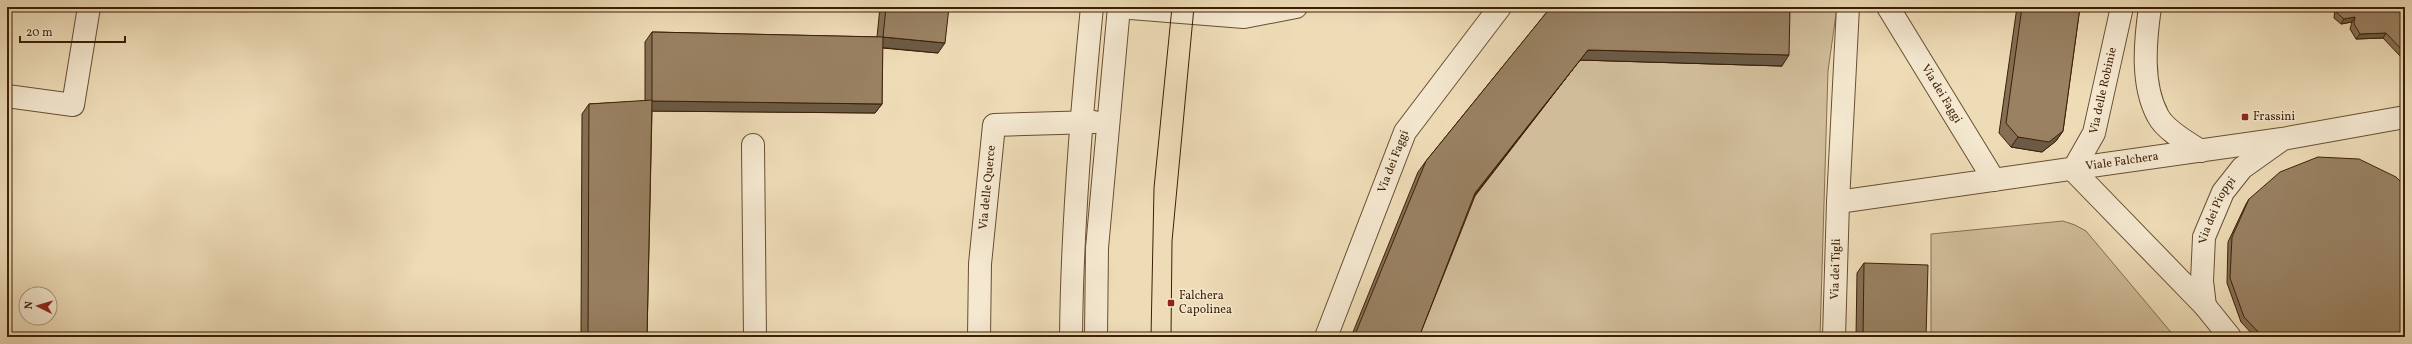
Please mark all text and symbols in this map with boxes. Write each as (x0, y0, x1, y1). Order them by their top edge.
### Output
scale bar (20, 18, 125, 44)
text: 20 m (26, 25, 53, 41)
street label: Via delle Robinie (2086, 45, 2121, 135)
street label: Via dei Faggi (1917, 62, 1966, 127)
place label: Frassini (2253, 109, 2295, 125)
marker: Frassini (2240, 112, 2250, 122)
street label: Via dei Faggi (1374, 127, 1413, 195)
street label: Via delle Querce (976, 144, 1000, 230)
street label: Viale Falchera (2085, 149, 2160, 175)
street label: Via dei Pioppi (2196, 173, 2240, 244)
street label: Via dei Tigli (1827, 238, 1845, 300)
north arrow (18, 286, 58, 326)
place label: Falchera Capolinea (1179, 288, 1232, 318)
marker: Falchera Capolinea (1166, 298, 1176, 308)
text: N (22, 301, 37, 310)

